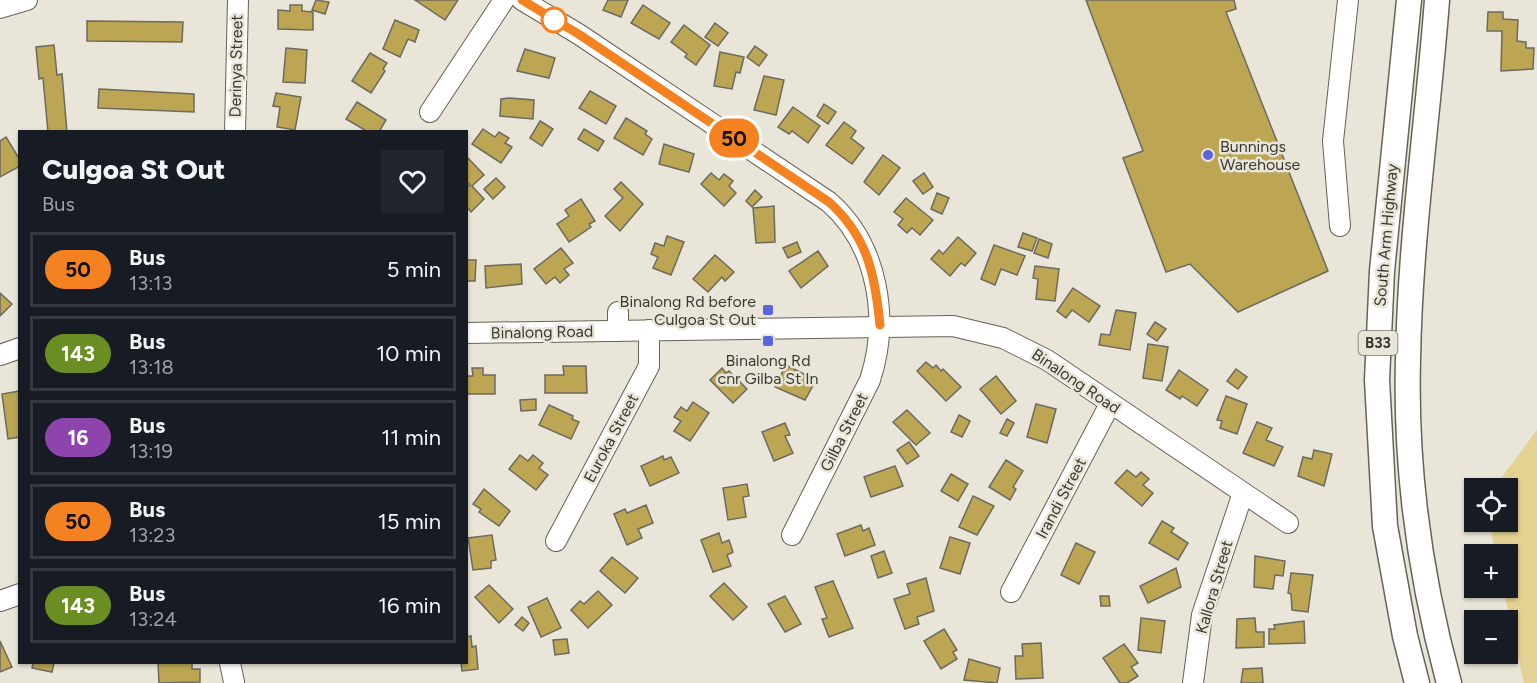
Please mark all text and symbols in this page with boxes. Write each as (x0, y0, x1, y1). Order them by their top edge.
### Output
unlabelled marker (541, 7, 567, 33)
street label: Derinya Street (226, 14, 246, 118)
line badge: 50 (707, 118, 761, 158)
text: 50 (721, 126, 747, 151)
place label: Bunnings Warehouse (1220, 137, 1301, 174)
marker: Bunnings Warehouse (1201, 148, 1215, 162)
button: heart (381, 150, 444, 213)
text: Culgoa St Out (42, 152, 225, 186)
street label: South Arm Highway (1370, 162, 1402, 307)
text: Bus (42, 192, 75, 216)
text: Bus (129, 244, 165, 271)
text: 5 min (387, 256, 441, 283)
text: 50 (65, 257, 91, 282)
text: 13:13 (129, 271, 172, 295)
place label: Binalong Rd before Culgoa St Out (620, 292, 756, 329)
marker: Binalong Rd before Culgoa St Out (761, 303, 775, 317)
street label: Binalong Road (491, 322, 593, 342)
text: Bus (129, 328, 165, 355)
road number: B33 (1358, 331, 1398, 355)
marker: Binalong Rd cnr Gilba St In (761, 334, 775, 348)
text: 10 min (376, 340, 441, 367)
text: 143 (61, 341, 95, 366)
street label: Binalong Road (1028, 344, 1124, 418)
place label: Binalong Rd cnr Gilba St In (718, 351, 819, 388)
text: 13:18 (129, 355, 174, 379)
street label: Euroka Street (580, 390, 642, 486)
street label: Gilba Street (816, 390, 872, 474)
text: Bus (129, 412, 165, 439)
text: 11 min (381, 424, 441, 451)
text: 16 (67, 425, 89, 450)
text: 13:19 (129, 439, 173, 463)
street label: Irandi Street (1032, 454, 1090, 542)
map controls (1464, 478, 1518, 664)
button: locate (1464, 478, 1518, 532)
text: Bus (129, 496, 165, 523)
text: 15 min (378, 508, 441, 535)
text: 50 (65, 509, 91, 534)
text: 13:23 (129, 523, 175, 547)
street label: Kallora Street (1192, 538, 1236, 636)
button: + (1464, 544, 1518, 598)
text: Bus (129, 580, 165, 607)
text: 16 min (378, 592, 441, 619)
text: 143 (61, 593, 95, 618)
text: 13:24 (129, 607, 177, 631)
button: − (1464, 610, 1518, 664)

